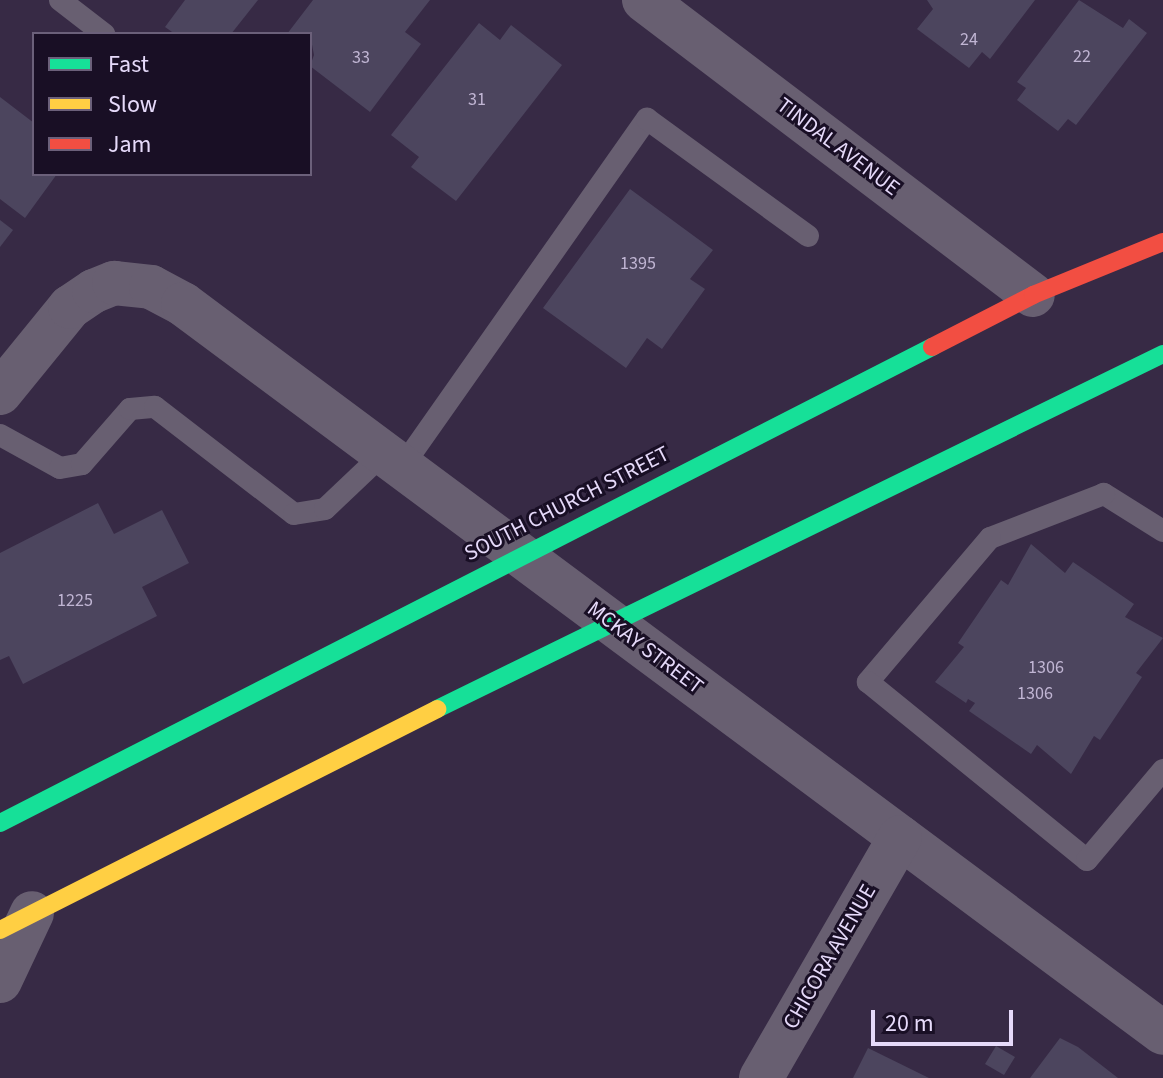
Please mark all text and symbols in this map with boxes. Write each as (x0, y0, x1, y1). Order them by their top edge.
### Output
house number: 24 (960, 29, 978, 51)
legend (32, 32, 312, 176)
house number: 22 (1073, 46, 1091, 68)
text: Fast (108, 47, 149, 82)
house number: 33 (352, 47, 370, 69)
text: Slow (108, 87, 157, 122)
house number: 31 (468, 89, 486, 111)
street label: TINDAL AVENUE (771, 92, 905, 202)
text: Jam (108, 127, 152, 162)
house number: 1395 (620, 253, 656, 275)
street label: SOUTH CHURCH STREET (460, 441, 674, 567)
house number: 1225 (57, 590, 93, 612)
street label: MCKAY STREET (582, 596, 708, 700)
house number: 1306 (1028, 657, 1064, 679)
house number: 1306 (1017, 683, 1053, 705)
street label: CHICORA AVENUE (778, 880, 882, 1034)
scale bar (875, 994, 1017, 1044)
text: 20 m (885, 1006, 934, 1041)

